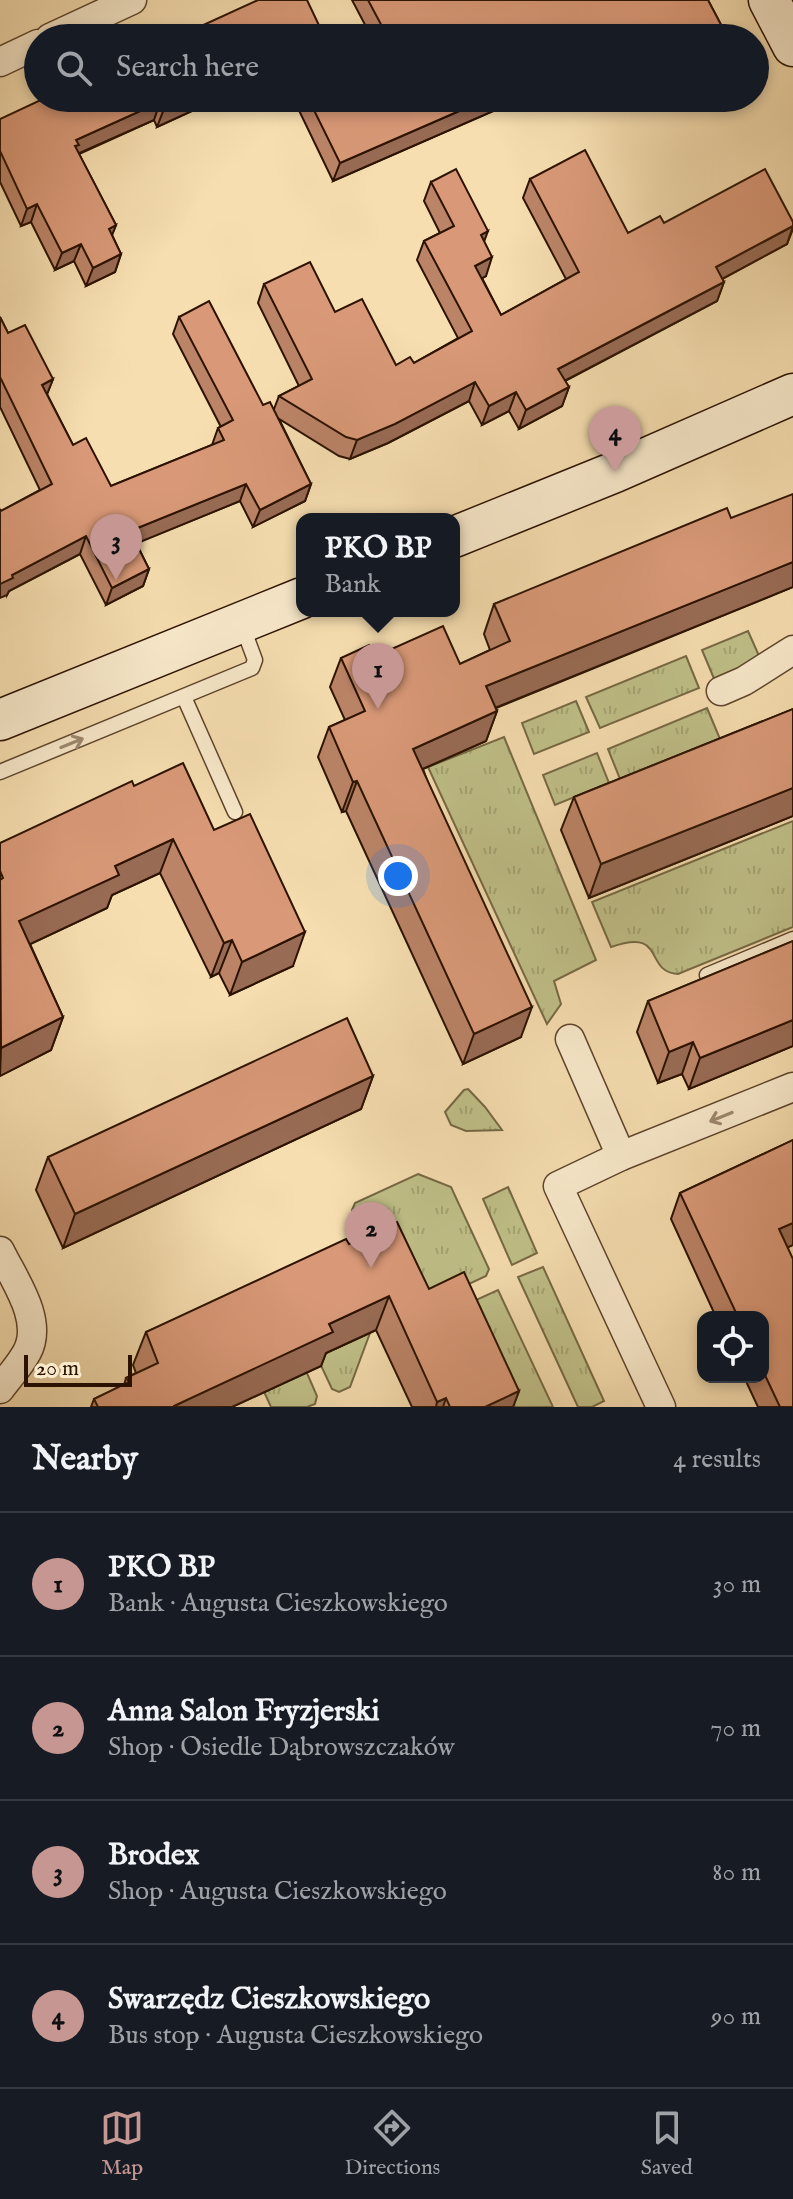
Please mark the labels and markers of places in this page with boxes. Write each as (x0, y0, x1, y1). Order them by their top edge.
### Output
pin: 4 (589, 406, 641, 472)
pin: 3 (90, 514, 142, 580)
pin: 1 (352, 643, 404, 709)
pin: 2 (345, 1202, 397, 1268)

